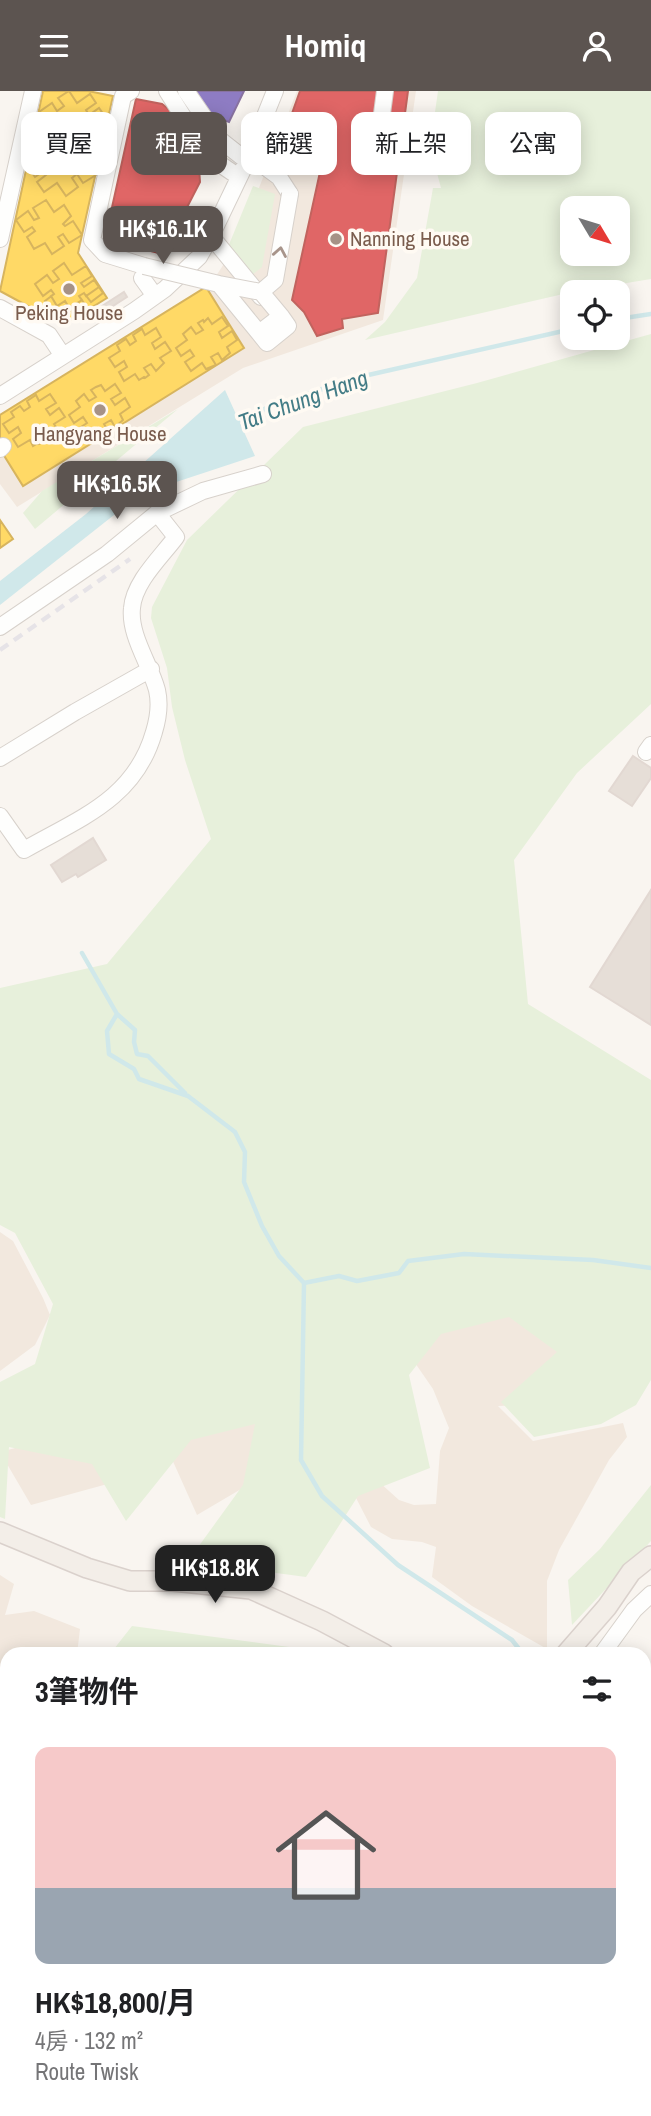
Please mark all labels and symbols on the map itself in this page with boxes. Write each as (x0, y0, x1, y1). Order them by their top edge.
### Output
north arrow (560, 196, 630, 266)
pin: HK$16.1K (91, 207, 235, 266)
place label: Nanning House (350, 224, 470, 253)
marker: Nanning House (328, 231, 344, 247)
one-way arrow (272, 247, 287, 258)
marker: Peking House (61, 281, 77, 297)
place label: Peking House (15, 298, 123, 327)
water label: Tai Chung Hang (234, 362, 372, 437)
marker: Hangyang House (92, 402, 108, 418)
place label: Hangyang House (33, 419, 167, 448)
pin: HK$16.5K (45, 461, 189, 521)
pin: HK$18.8K (143, 1545, 287, 1605)

